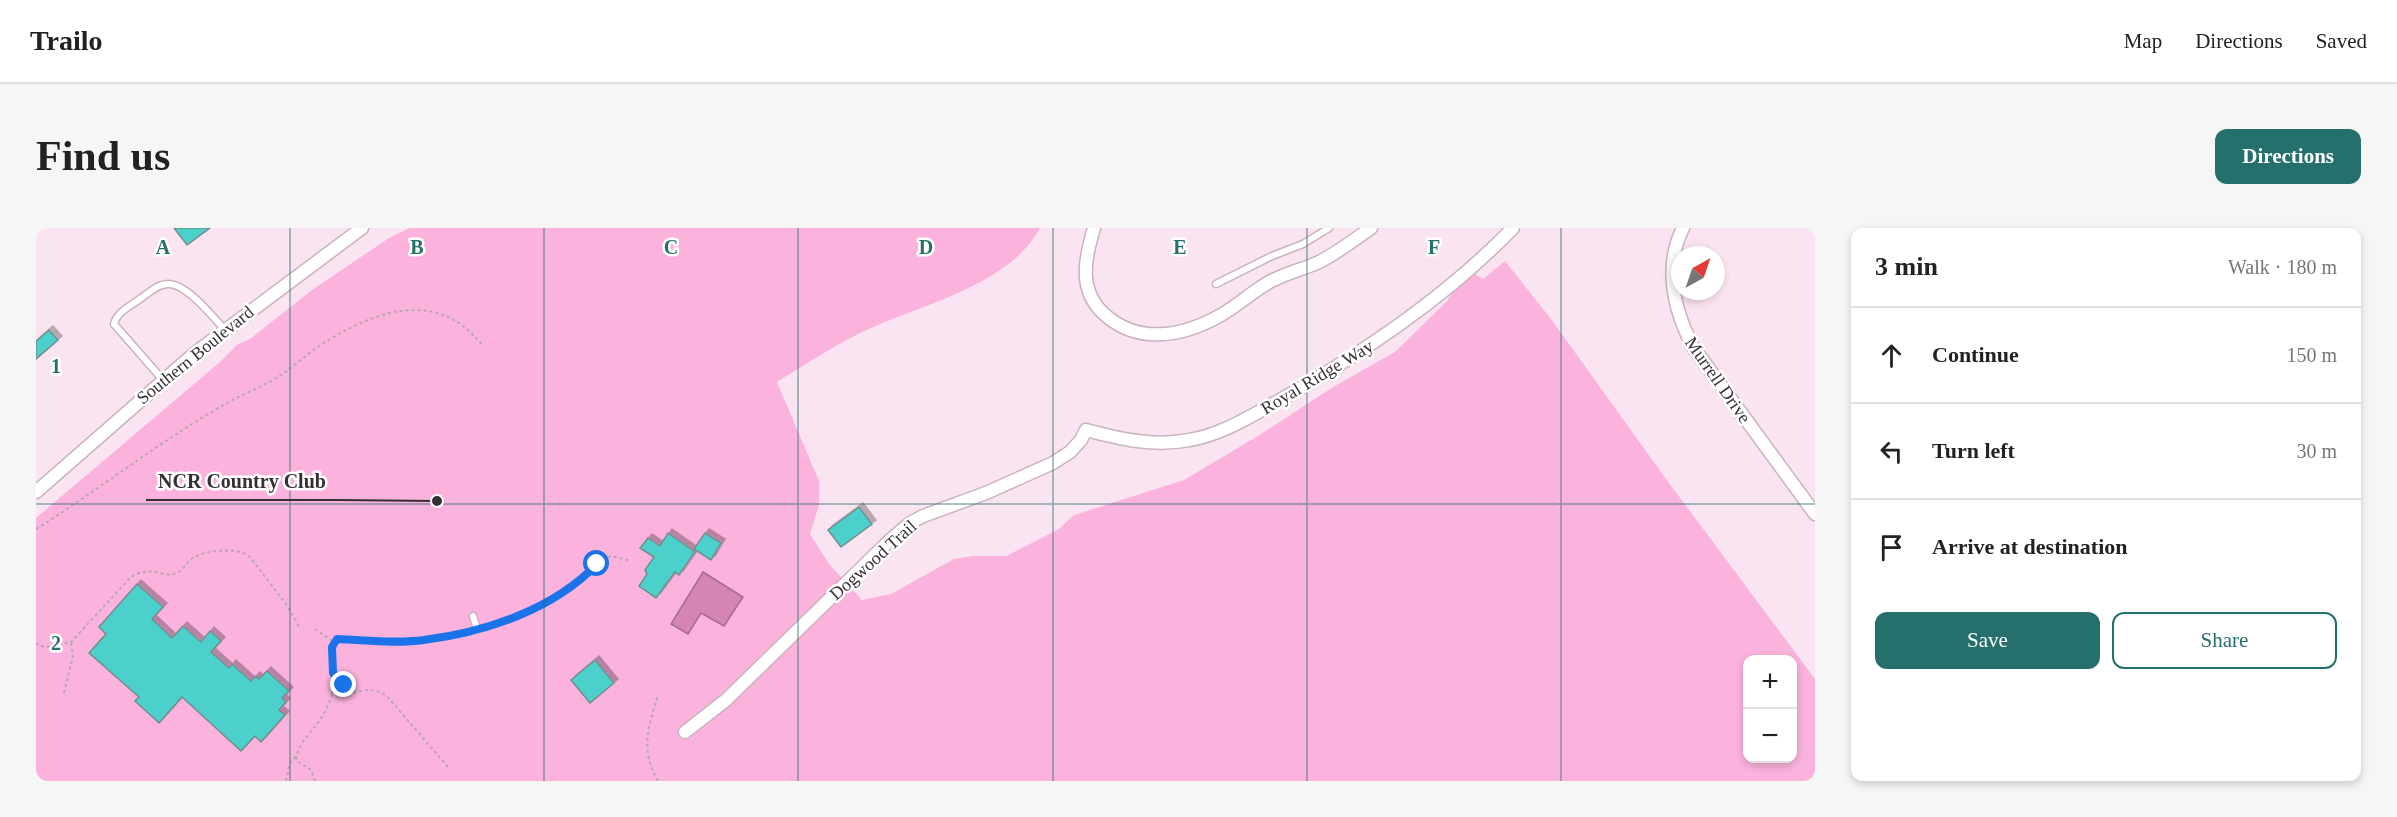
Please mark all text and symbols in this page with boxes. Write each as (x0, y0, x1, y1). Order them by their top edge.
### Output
text: Trailo (30, 25, 103, 56)
text: Map (2124, 29, 2162, 53)
text: Directions (2195, 29, 2283, 53)
text: Saved (2316, 29, 2367, 53)
button: Directions (2215, 129, 2361, 184)
text: Find us (36, 133, 170, 179)
text: A (156, 236, 171, 258)
text: B (410, 236, 424, 258)
text: C (664, 236, 678, 258)
text: D (919, 236, 933, 258)
text: E (1173, 236, 1187, 258)
text: F (1428, 236, 1440, 258)
north arrow (1671, 246, 1725, 300)
text: 3 min (1875, 252, 1938, 281)
text: Walk · 180 m (2228, 256, 2337, 278)
street label: Southern Boulevard (133, 302, 257, 408)
street label: Murrell Drive (1681, 333, 1755, 427)
street label: Royal Ridge Way (1257, 336, 1377, 418)
icon: ahead (1875, 339, 1908, 372)
text: Continue (1932, 342, 2019, 367)
text: 150 m (2286, 344, 2337, 366)
text: 1 (51, 355, 61, 377)
icon: left (1875, 435, 1908, 468)
text: Turn left (1932, 438, 2015, 463)
text: 30 m (2296, 440, 2337, 462)
callout: NCR Country Club (146, 462, 338, 500)
text: NCR Country Club (158, 470, 326, 493)
street label: Dogwood Trail (826, 516, 920, 604)
icon: arrive (1875, 531, 1908, 564)
text: Arrive at destination (1932, 534, 2128, 559)
route start (583, 550, 609, 576)
button: Save (1875, 612, 2100, 669)
button: Share (2112, 612, 2337, 669)
text: 2 (51, 632, 61, 654)
map controls (1743, 655, 1797, 763)
button: + (1743, 655, 1797, 709)
route end (330, 671, 356, 697)
button: − (1743, 709, 1797, 763)

